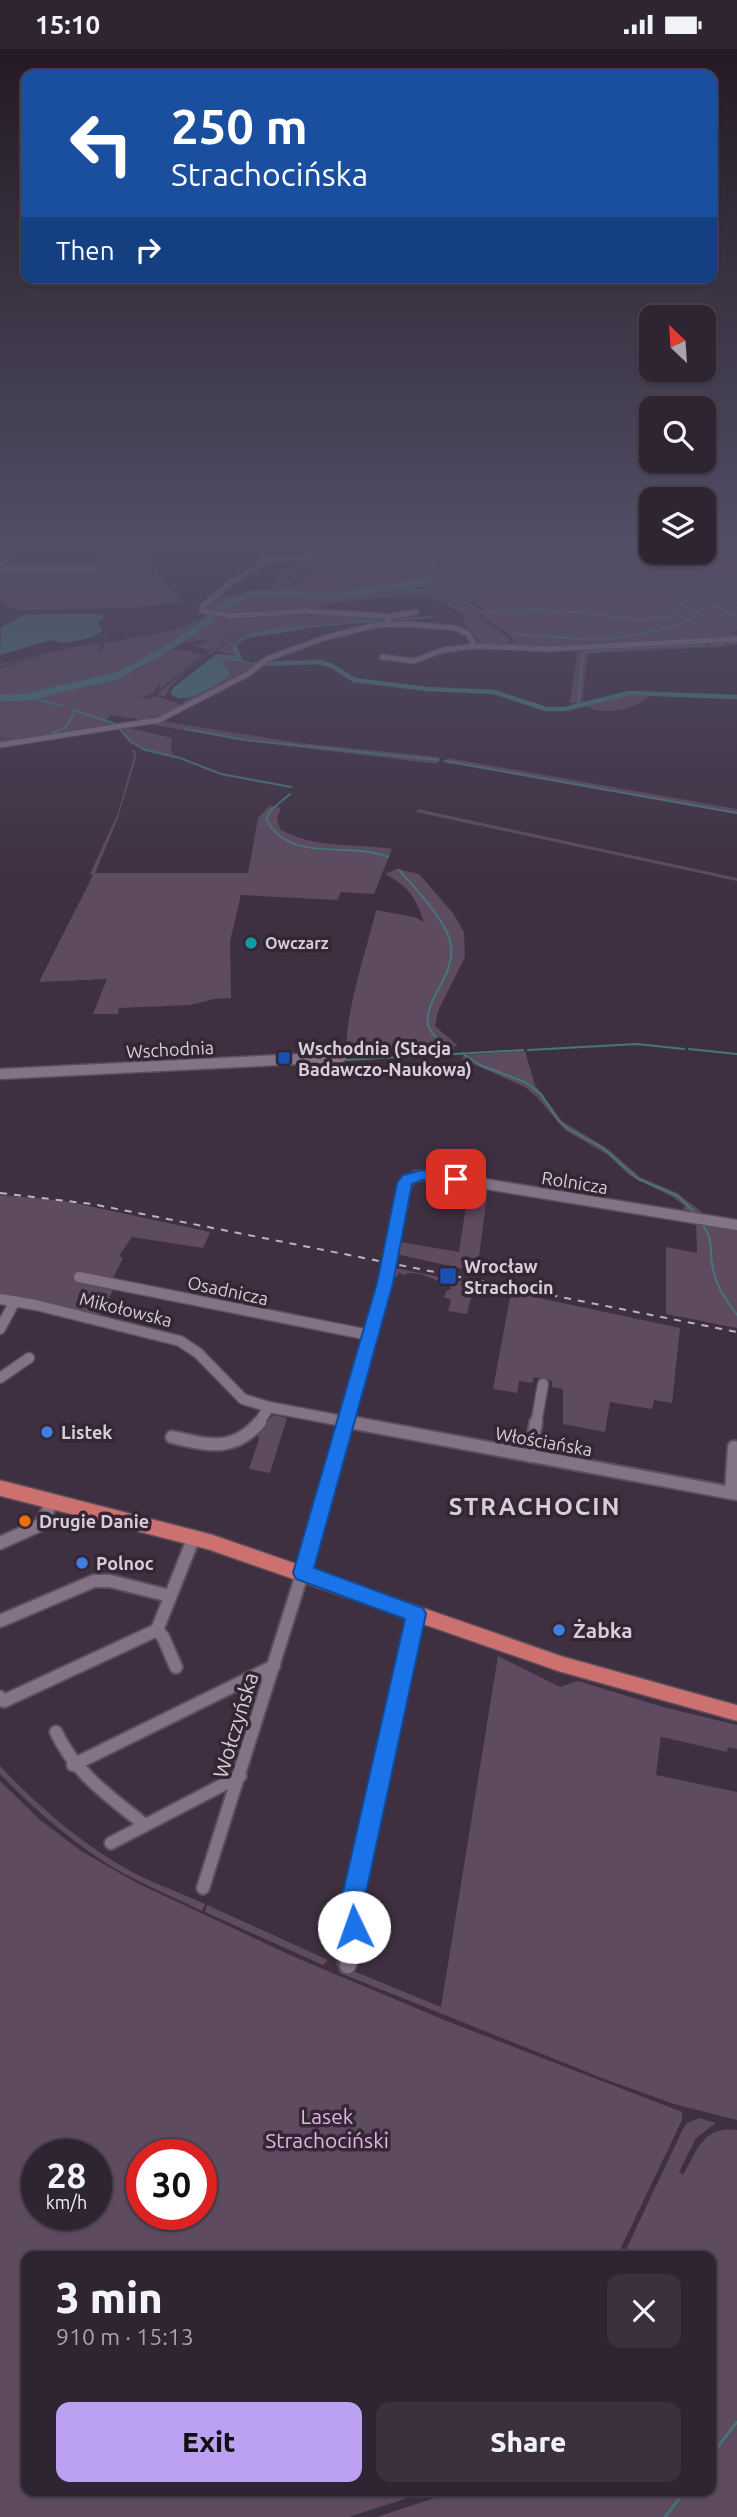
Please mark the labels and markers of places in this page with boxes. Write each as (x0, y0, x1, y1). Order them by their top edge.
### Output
place label: Owczarz (265, 934, 329, 952)
marker: Owczarz (243, 935, 259, 951)
place label: Wschodnia (Stacja Badawczo-Naukowa) (298, 1038, 472, 1080)
marker: Wschodnia (Stacja Badawczo-Naukowa) (276, 1050, 292, 1066)
pin (426, 1149, 486, 1209)
place label: Wrocław Strachocin (464, 1256, 554, 1297)
marker: Wrocław Strachocin (438, 1266, 458, 1286)
place label: Listek (61, 1422, 112, 1442)
marker: Listek (39, 1424, 55, 1440)
place label: Drugie Danie (39, 1511, 149, 1531)
marker: Drugie Danie (17, 1513, 33, 1529)
place label: Polnoc (96, 1553, 154, 1573)
marker: Polnoc (74, 1555, 90, 1571)
place label: Żabka (573, 1618, 633, 1642)
marker: Żabka (551, 1622, 567, 1638)

